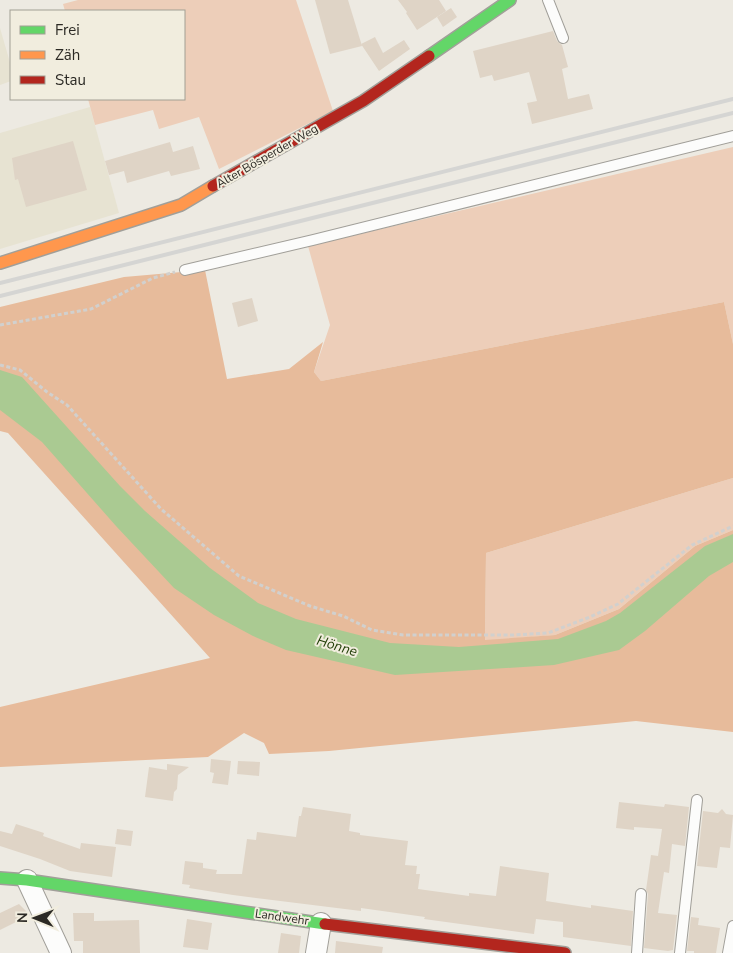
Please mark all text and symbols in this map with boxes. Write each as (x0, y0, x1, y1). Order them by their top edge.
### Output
legend (10, 10, 185, 100)
text: Frei (55, 20, 80, 40)
text: Zäh (55, 45, 80, 65)
text: Stau (55, 70, 86, 90)
street label: Alter Bösperder Weg (213, 120, 321, 192)
water label: Hönne (314, 631, 360, 661)
north arrow (10, 893, 60, 943)
street label: Landwehr (254, 905, 311, 929)
text: N (13, 912, 32, 923)

